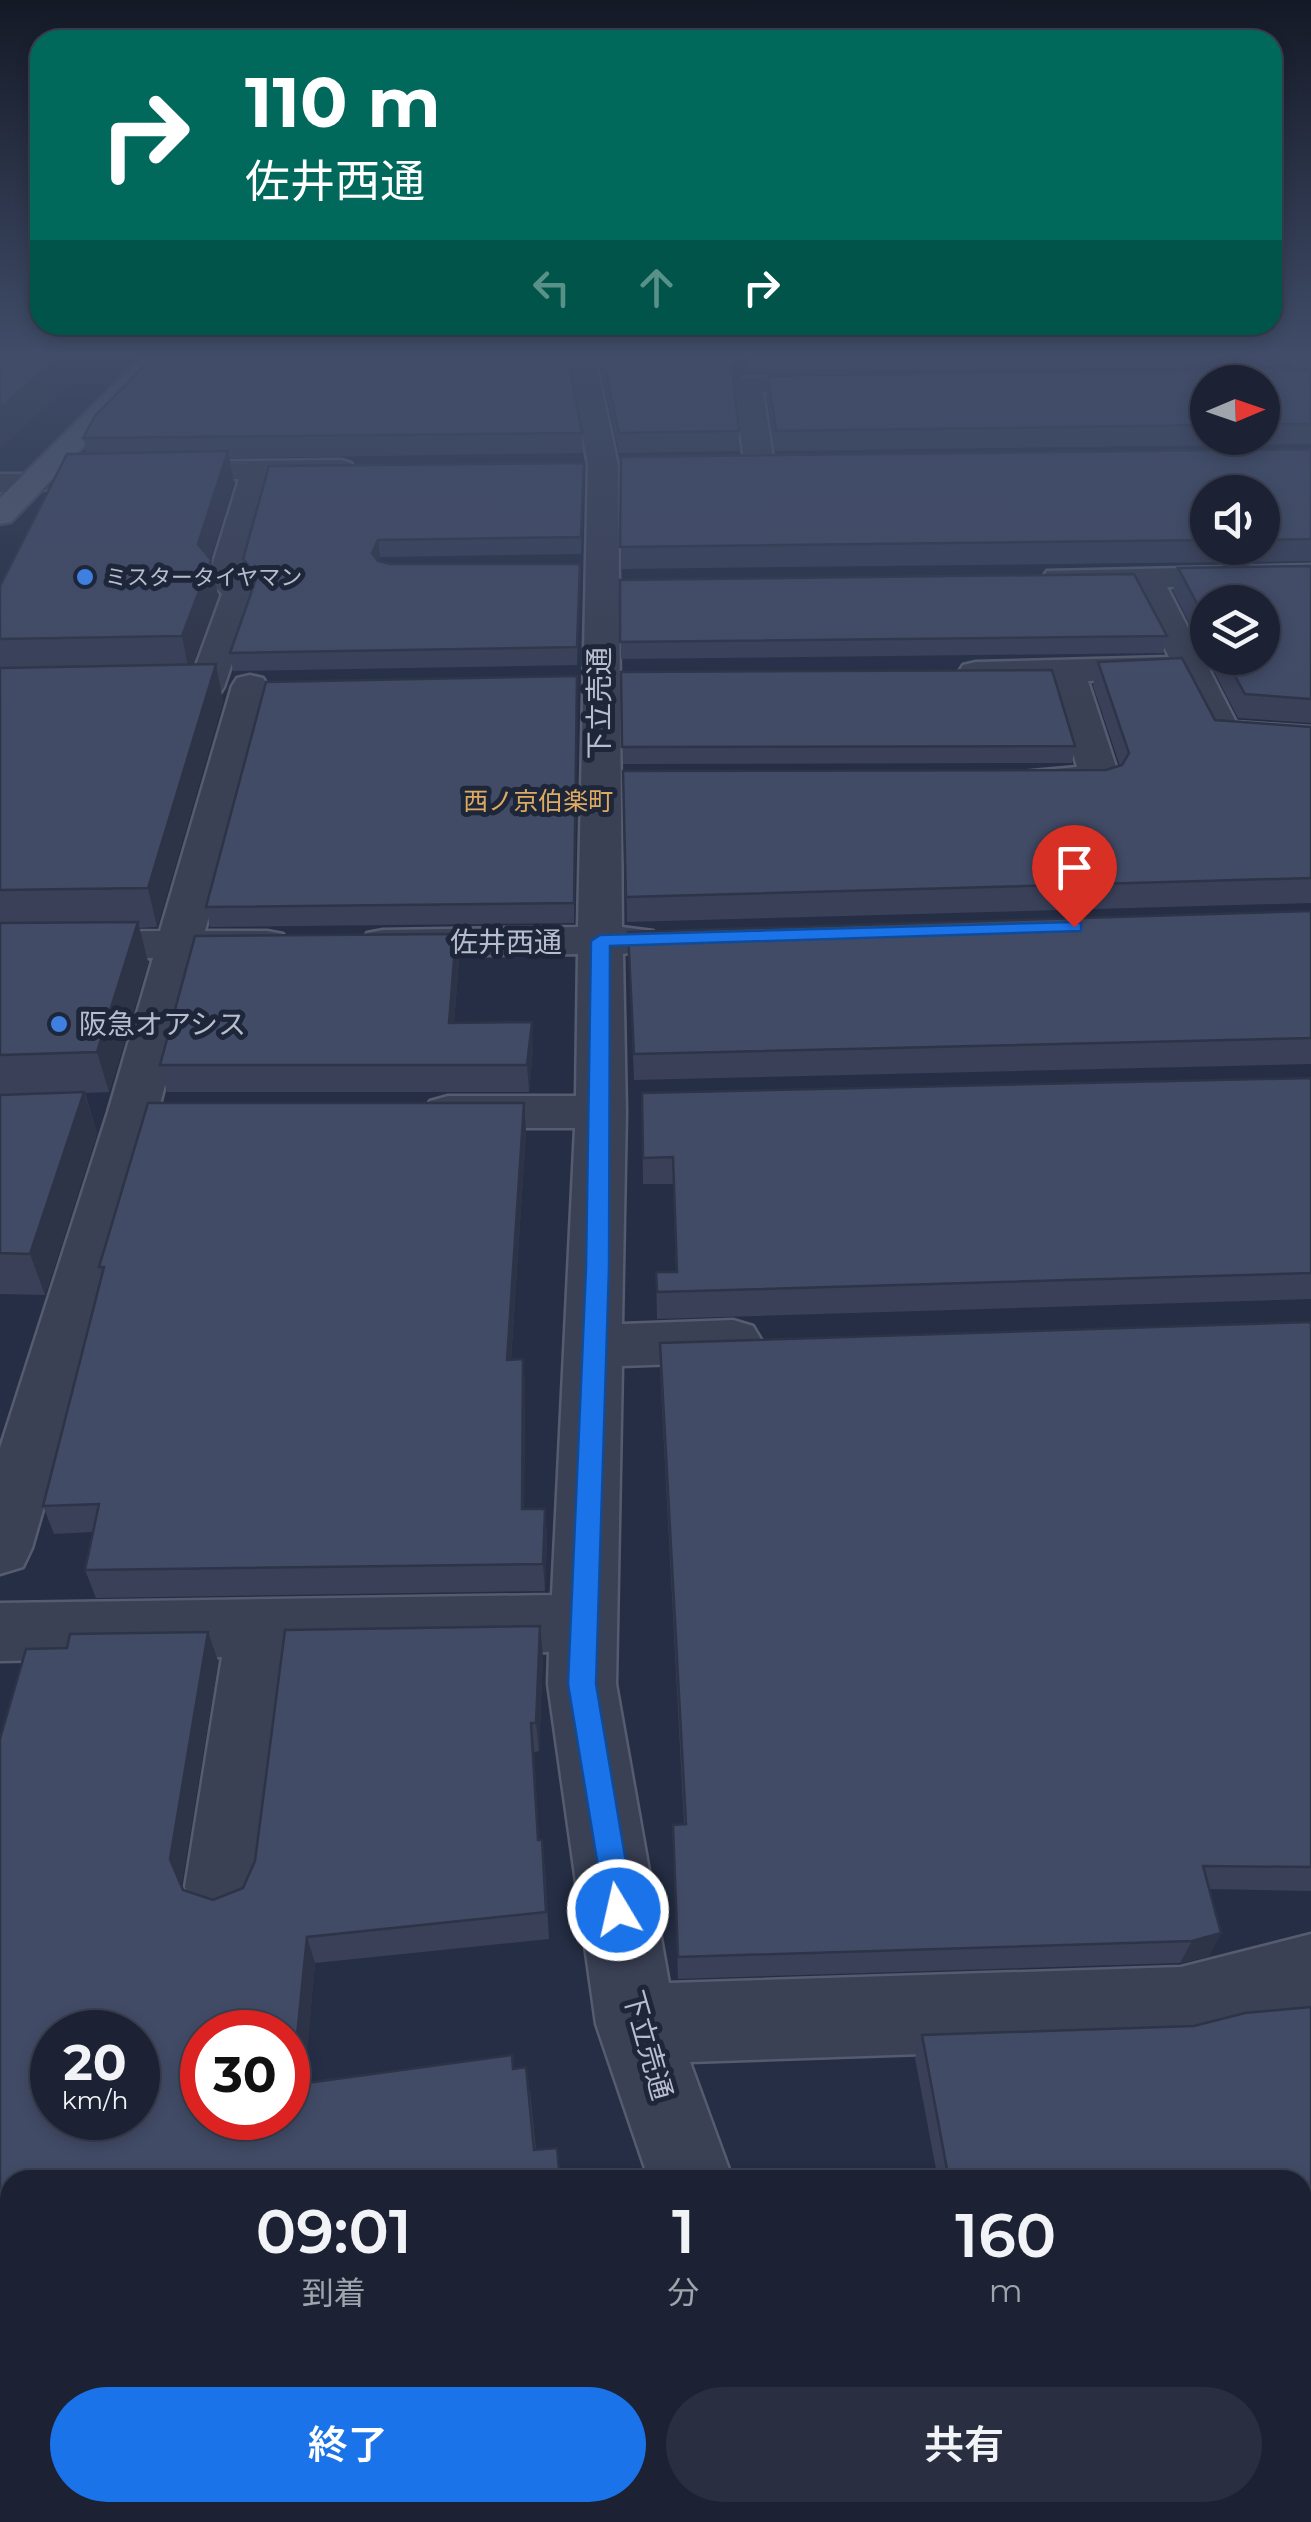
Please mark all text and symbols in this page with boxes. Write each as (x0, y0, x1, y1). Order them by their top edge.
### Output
text: 110 m (245, 59, 441, 145)
icon: right (80, 70, 210, 200)
text: 佐井西通 (245, 153, 425, 208)
icon: left (524, 260, 579, 315)
icon: ahead (629, 260, 684, 315)
icon: right (734, 260, 789, 315)
north arrow (1190, 365, 1280, 455)
map controls (1190, 365, 1280, 675)
button: sound (1190, 475, 1280, 565)
place label: ミスタータイヤマン (105, 564, 302, 591)
marker: ミスタータイヤマン (74, 566, 96, 588)
button: layers (1190, 585, 1280, 675)
street label: 下立売通 (582, 647, 616, 759)
district label: 西ノ京伯楽町 (463, 786, 613, 816)
pin (1032, 825, 1117, 928)
icon: arrive (1047, 840, 1102, 895)
street label: 佐井西通 (450, 925, 562, 959)
place label: 阪急オアシス (79, 1007, 246, 1041)
marker: 阪急オアシス (48, 1013, 70, 1035)
position arrow (566, 1858, 670, 1962)
street label: 下立売通 (616, 1986, 680, 2104)
speed limit sign: 30 (180, 2010, 310, 2140)
text: 20 (63, 2032, 127, 2093)
text: km/h (62, 2085, 128, 2115)
text: 09:01 (256, 2195, 412, 2268)
text: 1 (672, 2195, 695, 2268)
text: 160 (955, 2199, 1056, 2272)
text: m (989, 2271, 1023, 2310)
text: 到着 (302, 2273, 366, 2312)
text: 分 (667, 2273, 699, 2312)
button: 終了 (50, 2387, 646, 2502)
button: 共有 (666, 2387, 1262, 2502)

